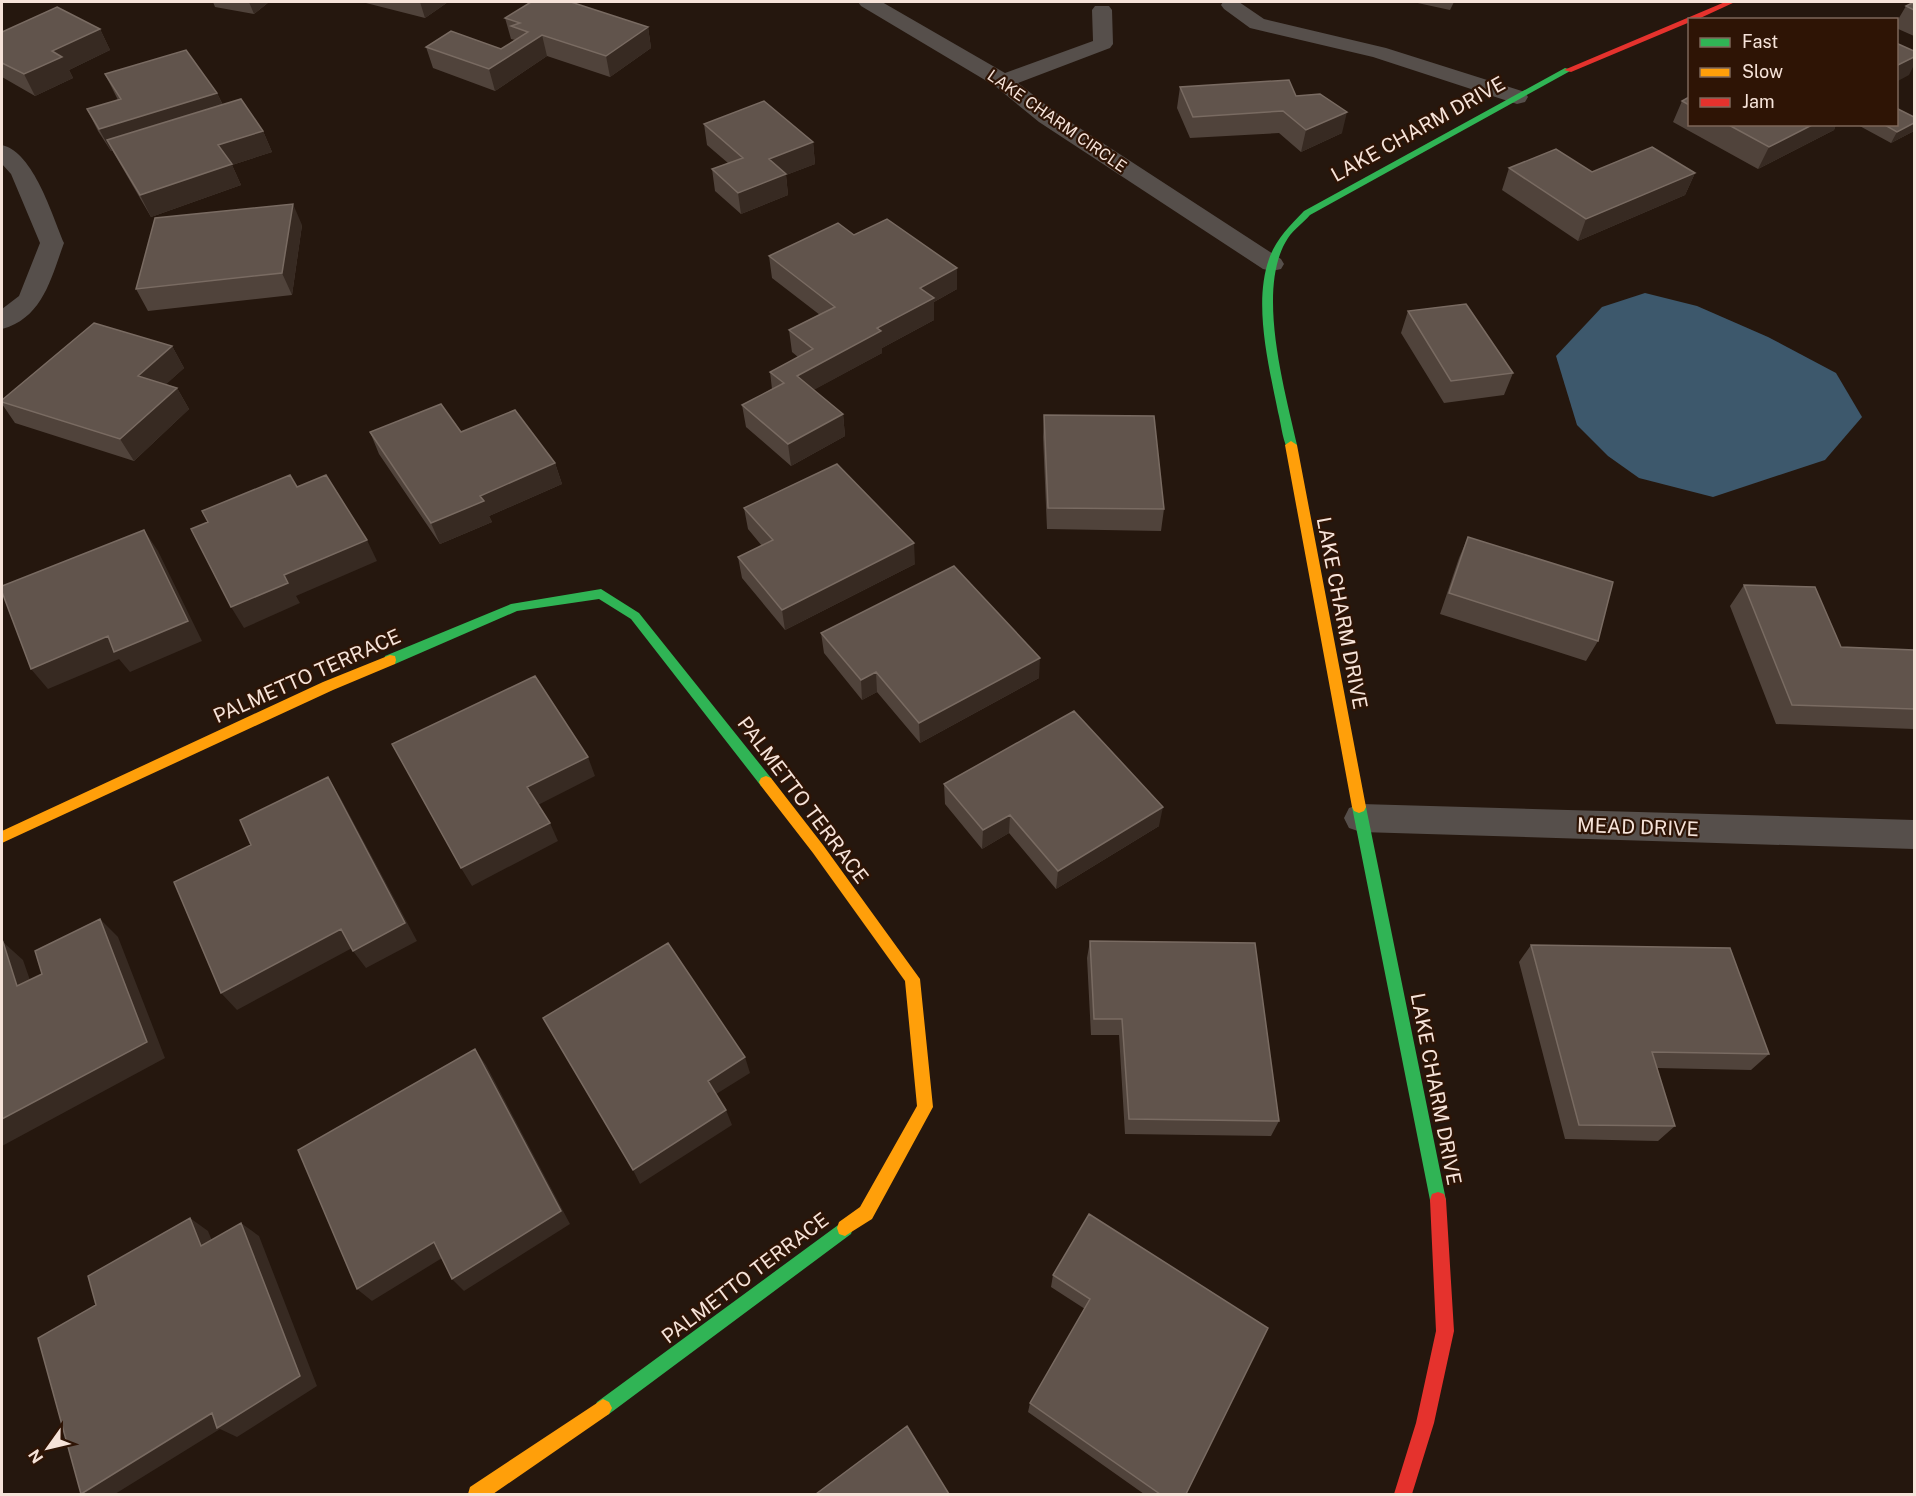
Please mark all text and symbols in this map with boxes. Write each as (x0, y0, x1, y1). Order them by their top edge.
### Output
legend (1688, 18, 1898, 126)
text: Fast (1742, 31, 1778, 52)
text: Slow (1742, 61, 1783, 82)
street label: LAKE CHARM CIRCLE (984, 66, 1130, 176)
street label: LAKE CHARM DRIVE (1327, 71, 1509, 187)
text: Jam (1742, 91, 1775, 112)
street label: LAKE CHARM DRIVE (1312, 515, 1372, 711)
street label: PALMETTO TERRACE (210, 624, 404, 728)
street label: PALMETTO TERRACE (732, 712, 874, 888)
street label: MEAD DRIVE (1577, 813, 1699, 841)
street label: LAKE CHARM DRIVE (1406, 991, 1466, 1187)
street label: PALMETTO TERRACE (657, 1207, 833, 1349)
north arrow (18, 1418, 78, 1478)
text: N (25, 1446, 47, 1467)

